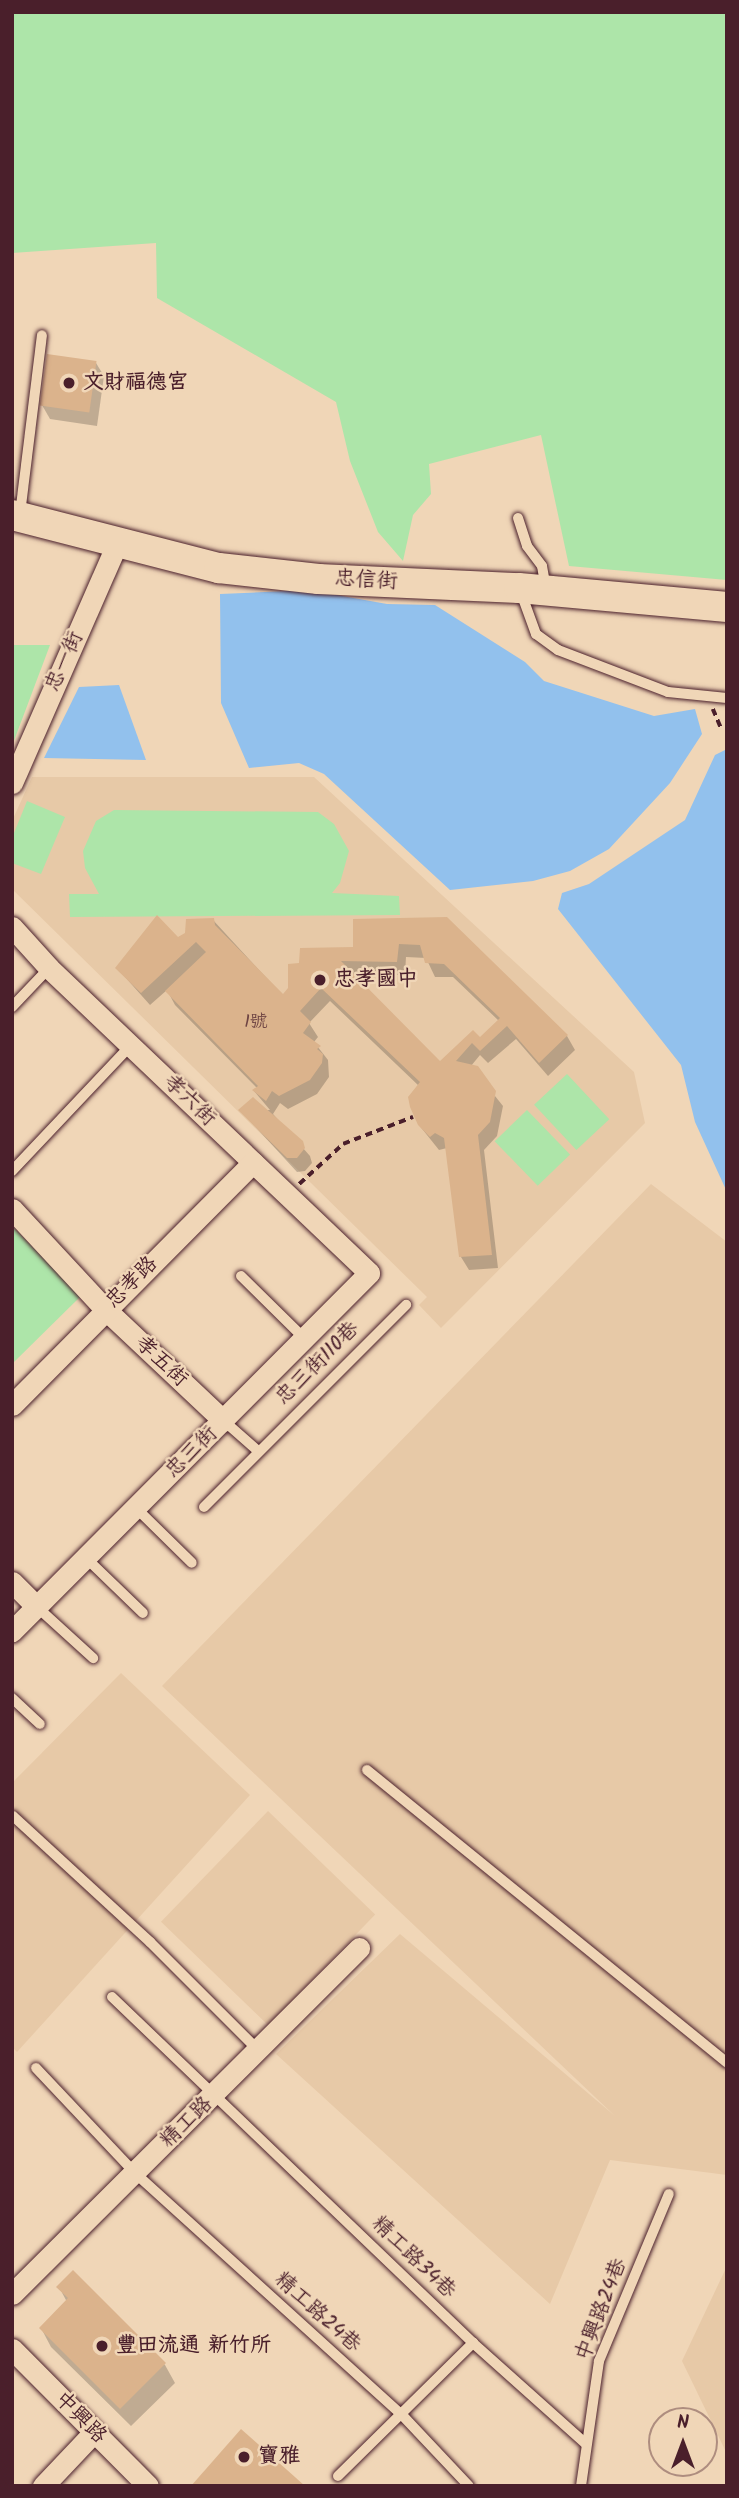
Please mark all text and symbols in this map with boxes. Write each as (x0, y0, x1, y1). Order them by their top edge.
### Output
place label: 文財福德宮 (83, 370, 188, 396)
marker: 文財福德宮 (61, 375, 77, 391)
street label: 忠信街 (334, 567, 398, 595)
street label: 忠一街 (41, 628, 89, 696)
place label: 忠孝國中 (334, 967, 418, 993)
marker: 忠孝國中 (312, 972, 328, 988)
house number: 1號 (244, 1012, 268, 1034)
street label: 孝六街 (158, 1070, 220, 1132)
street label: 忠孝路 (101, 1252, 163, 1314)
street label: 忠三街110巷 (271, 1317, 365, 1411)
street label: 孝五街 (129, 1331, 193, 1393)
street label: 忠三街 (161, 1422, 223, 1484)
street label: 精工路 (156, 2092, 218, 2154)
street label: 精工路34巷 (366, 2212, 460, 2304)
street label: 中興路24巷 (571, 2255, 633, 2365)
street label: 精工路24巷 (269, 2268, 365, 2358)
place label: 豐田流通 新竹所 (116, 2333, 271, 2359)
marker: 豐田流通 新竹所 (94, 2338, 110, 2354)
street label: 中興路 (49, 2387, 111, 2449)
north arrow (648, 2407, 718, 2477)
text: N (677, 2408, 689, 2438)
place label: 寶雅 (258, 2444, 300, 2470)
marker: 寶雅 (236, 2449, 252, 2465)

